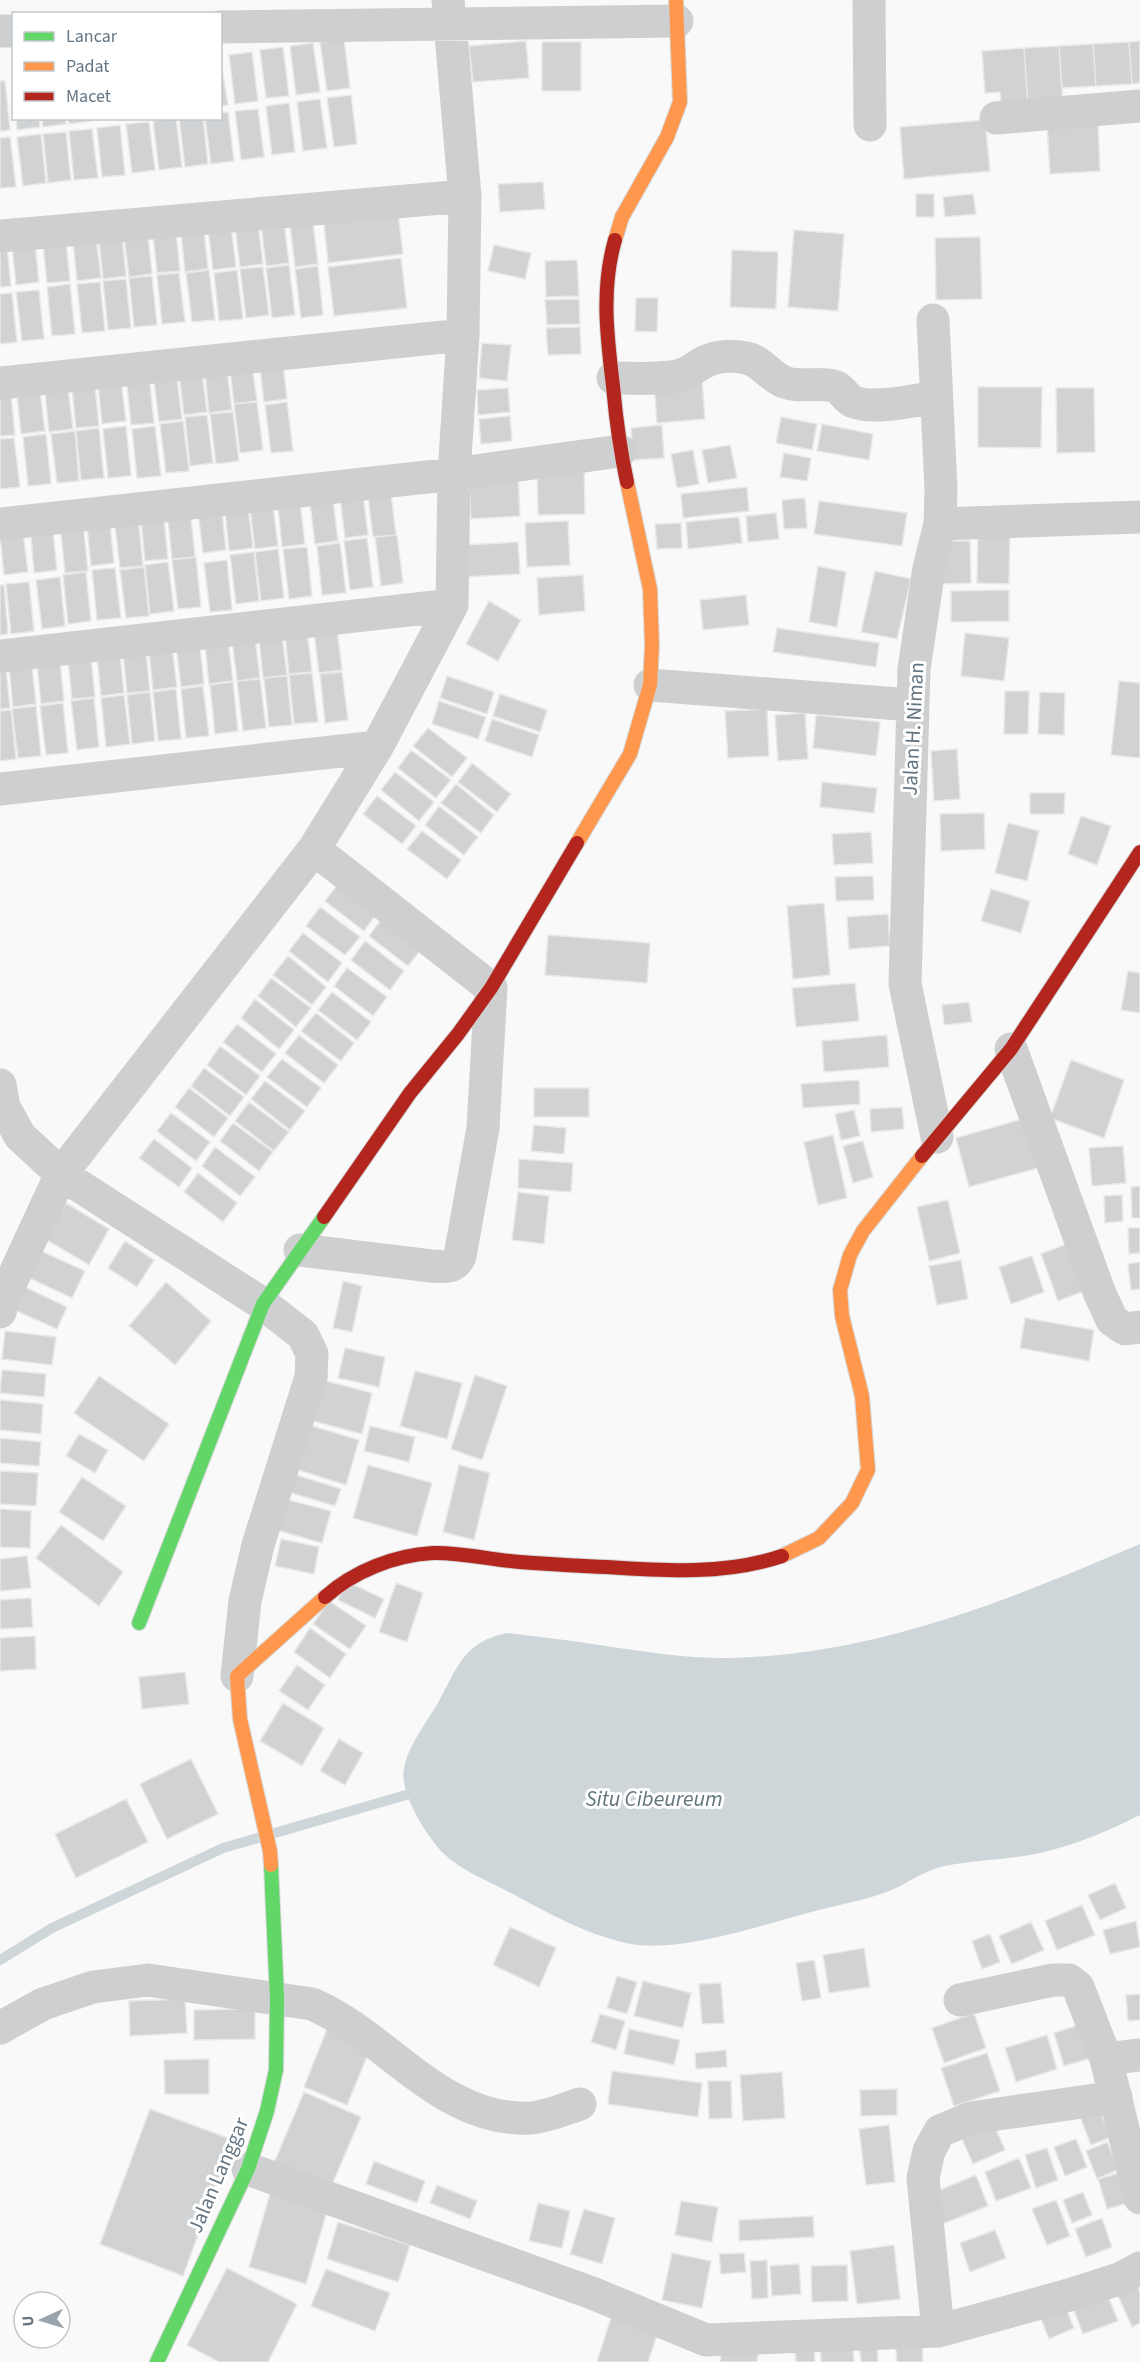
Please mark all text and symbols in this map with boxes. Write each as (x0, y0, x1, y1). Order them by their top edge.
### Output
legend (12, 12, 222, 120)
text: Lancar (66, 24, 118, 49)
text: Padat (66, 54, 109, 79)
text: Macet (66, 84, 111, 109)
street label: Jalan H. Niman (895, 661, 931, 797)
water label: Situ Cibeureum (585, 1783, 723, 1815)
street label: Jalan Langgar (180, 2112, 256, 2238)
north arrow (12, 2290, 72, 2350)
text: U (17, 2315, 39, 2327)

